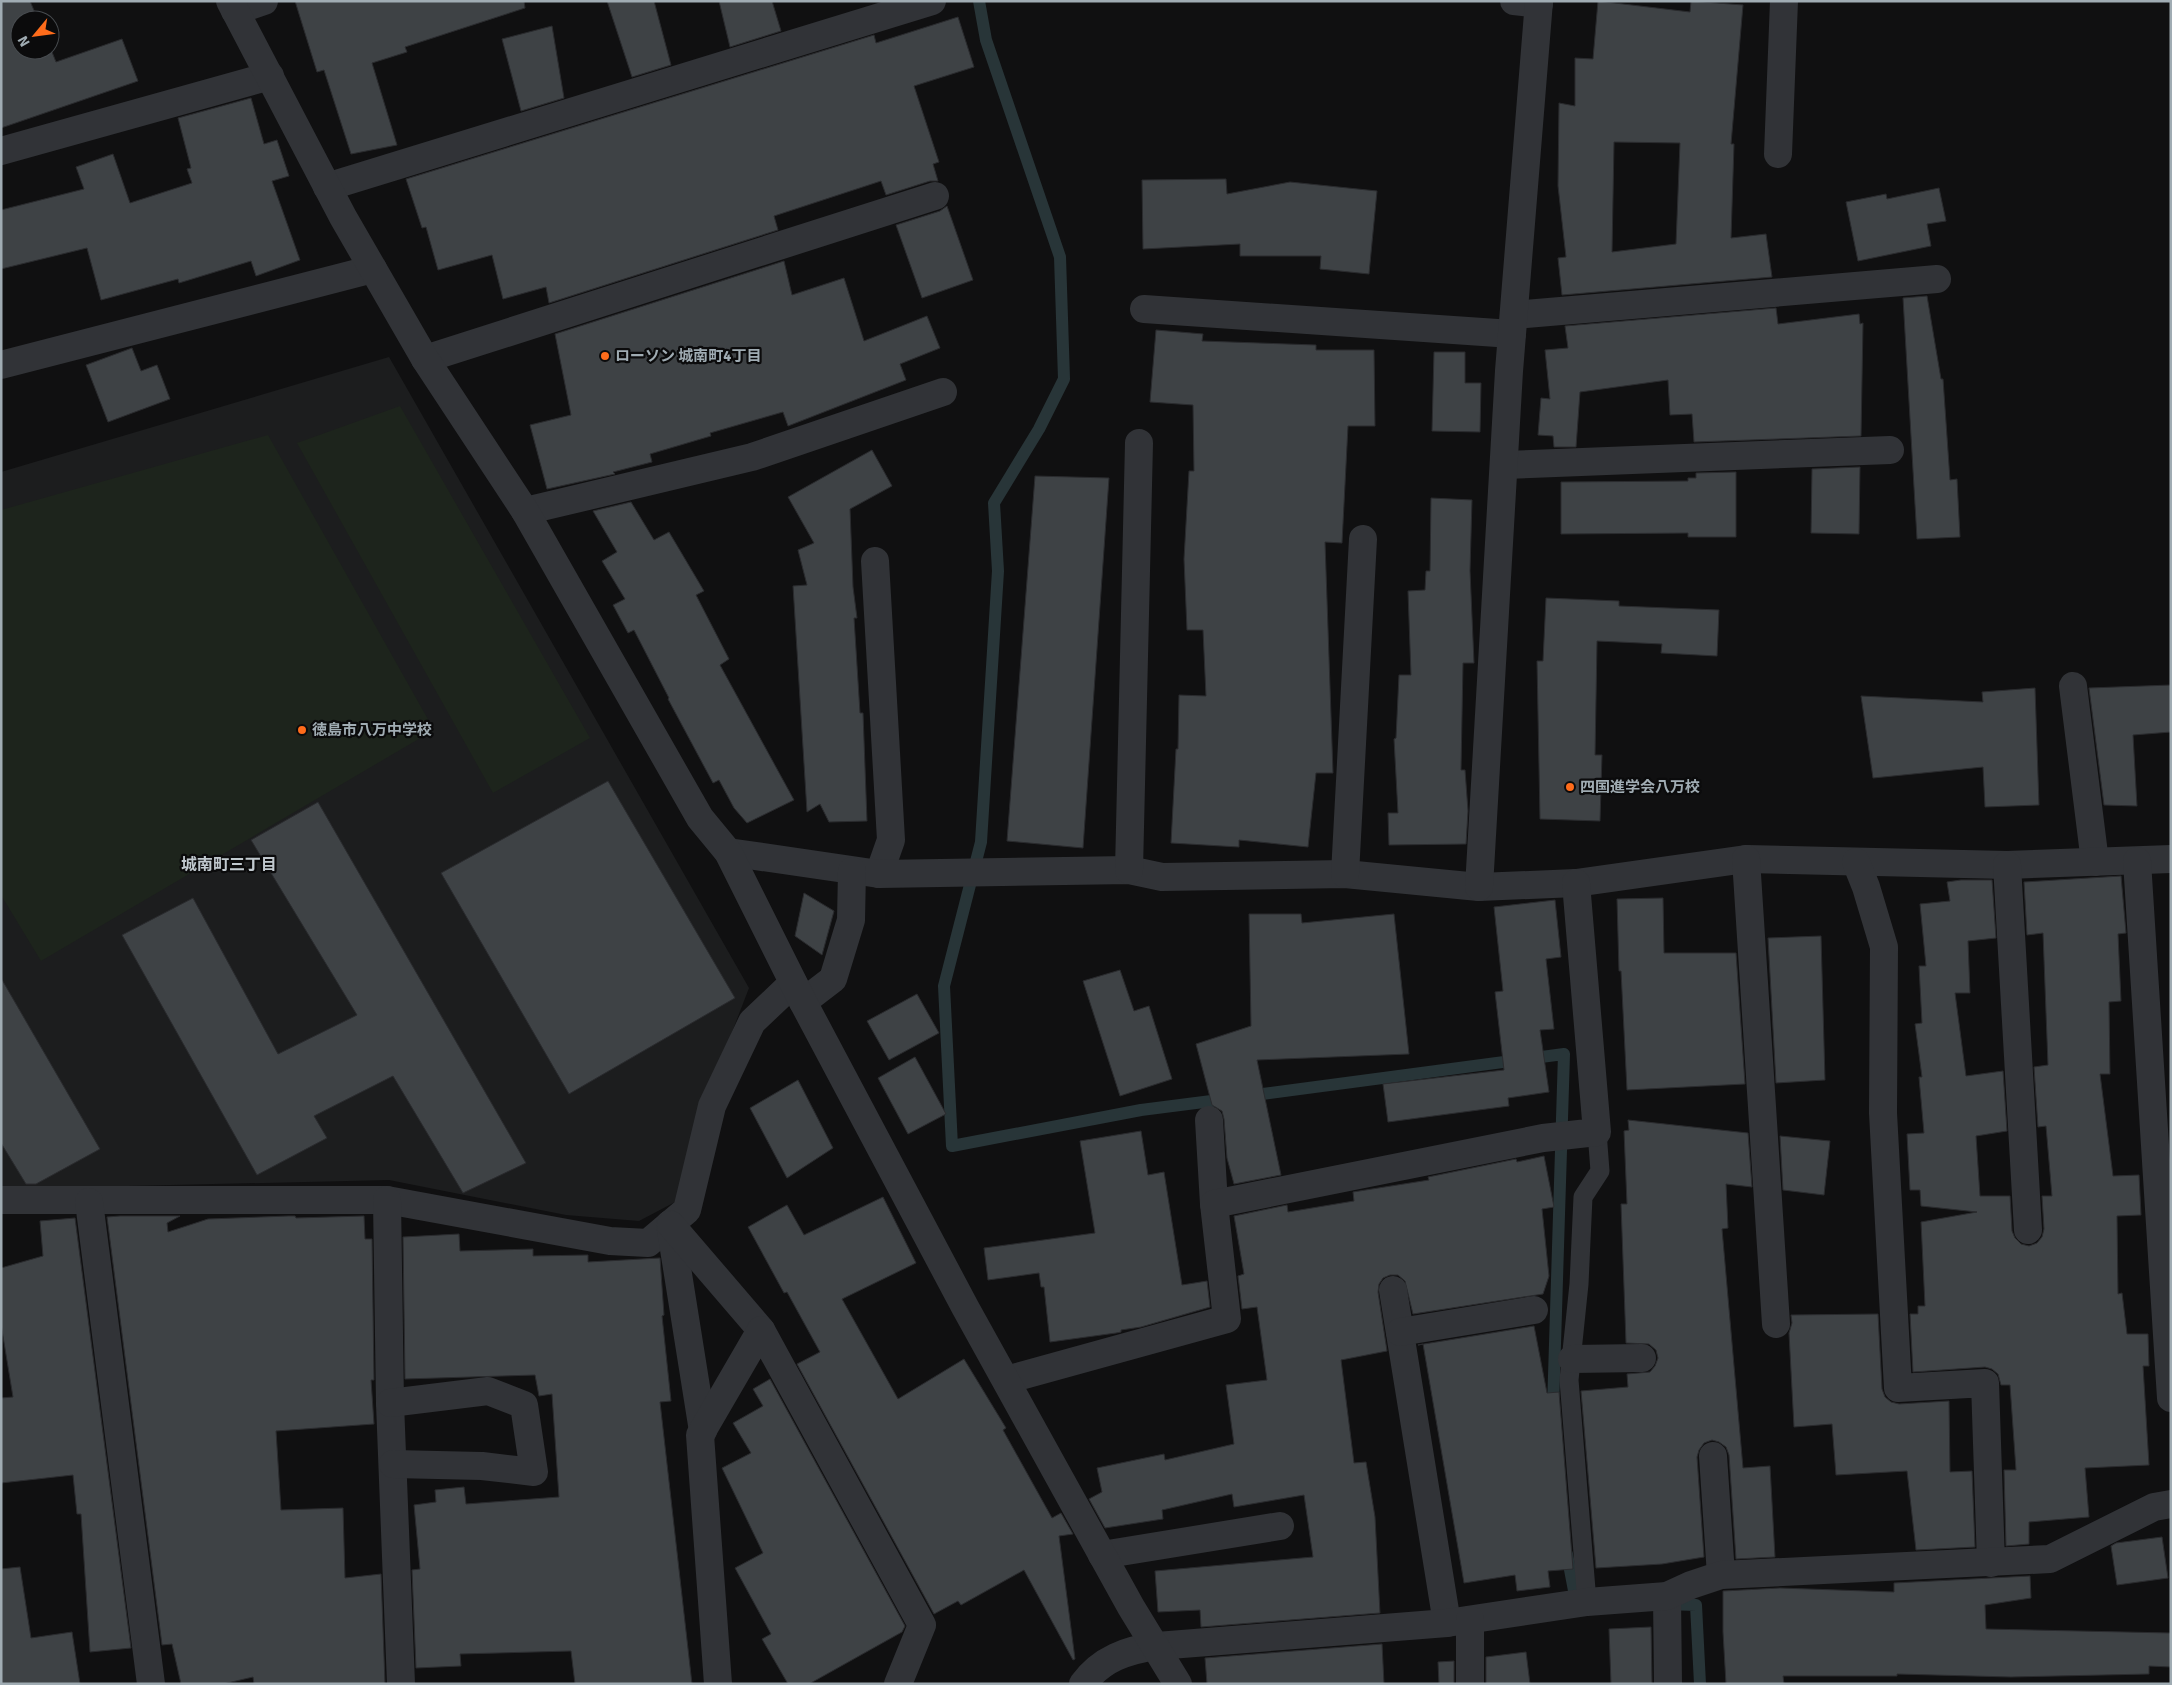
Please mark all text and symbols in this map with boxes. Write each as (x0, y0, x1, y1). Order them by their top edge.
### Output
north arrow (10, 10, 60, 60)
text: N (14, 33, 34, 49)
place label: ローソン 城南町4丁目 (615, 347, 761, 365)
marker: ローソン 城南町4丁目 (599, 350, 611, 362)
place label: 徳島市八万中学校 (312, 721, 432, 739)
marker: 徳島市八万中学校 (296, 724, 308, 736)
place label: 四国進学会八万校 (1580, 778, 1700, 796)
marker: 四国進学会八万校 (1564, 781, 1576, 793)
district label: 城南町三丁目 (181, 855, 277, 875)

